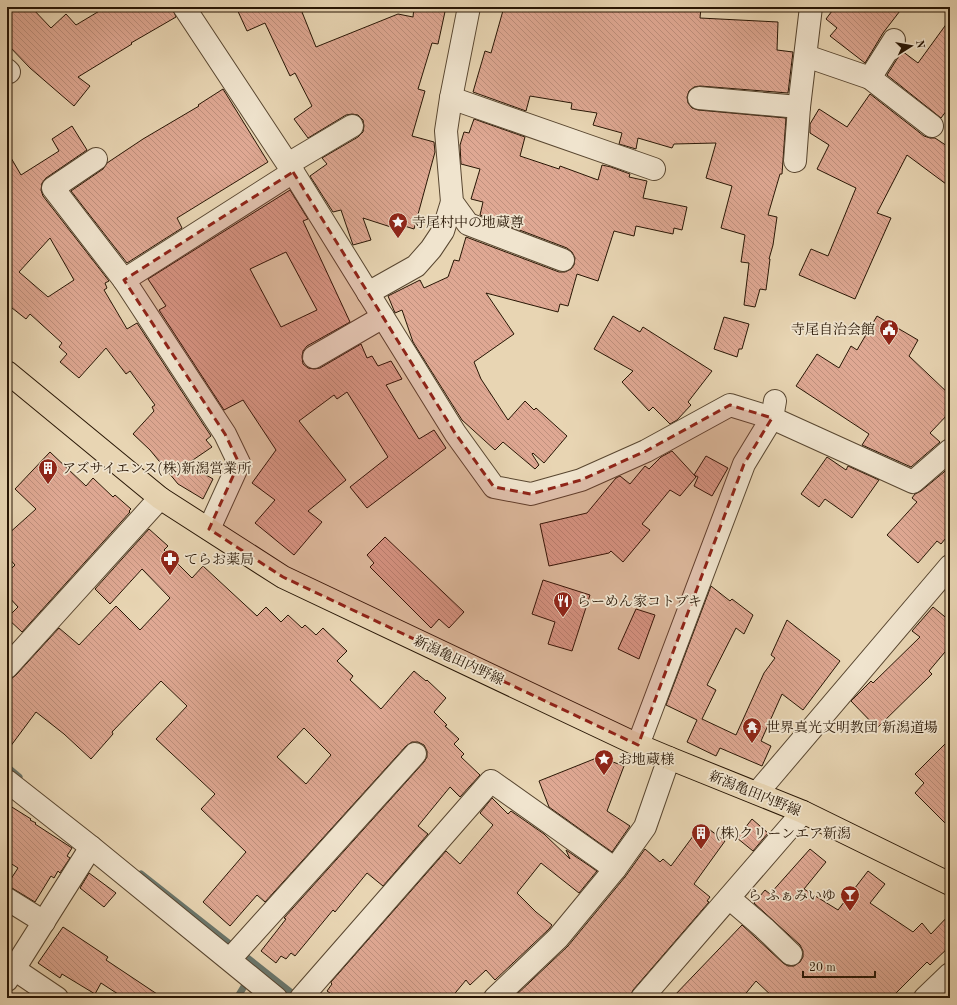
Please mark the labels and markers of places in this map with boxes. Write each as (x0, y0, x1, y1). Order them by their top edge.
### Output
place icon: 寺尾村中の地蔵尊 (387, 211, 409, 239)
place label: 寺尾村中の地蔵尊 (412, 215, 524, 230)
public building icon: 寺尾自治会館 (878, 318, 900, 346)
place label: 寺尾自治会館 (791, 322, 875, 337)
building icon: アズサイエンス(株)新潟営業所 (37, 457, 59, 485)
place label: アズサイエンス(株)新潟営業所 (62, 461, 252, 476)
pharmacy icon: てらお薬局 (159, 548, 181, 576)
place label: てらお薬局 (184, 552, 254, 567)
restaurant icon: らーめん家コトブキ (552, 590, 574, 618)
place label: らーめん家コトブキ (577, 594, 702, 609)
temple icon: 世界真光文明教団 新潟道場 (741, 716, 763, 744)
place label: 世界真光文明教団 新潟道場 (766, 720, 938, 735)
place icon: お地蔵様 (593, 748, 615, 776)
place label: お地蔵様 (618, 752, 675, 767)
building icon: (株)クリーンエア新潟 (690, 822, 712, 850)
place label: (株)クリーンエア新潟 (715, 826, 851, 841)
bar icon: ら ふぁみいゆ (839, 884, 861, 912)
place label: ら ふぁみいゆ (748, 889, 836, 903)

